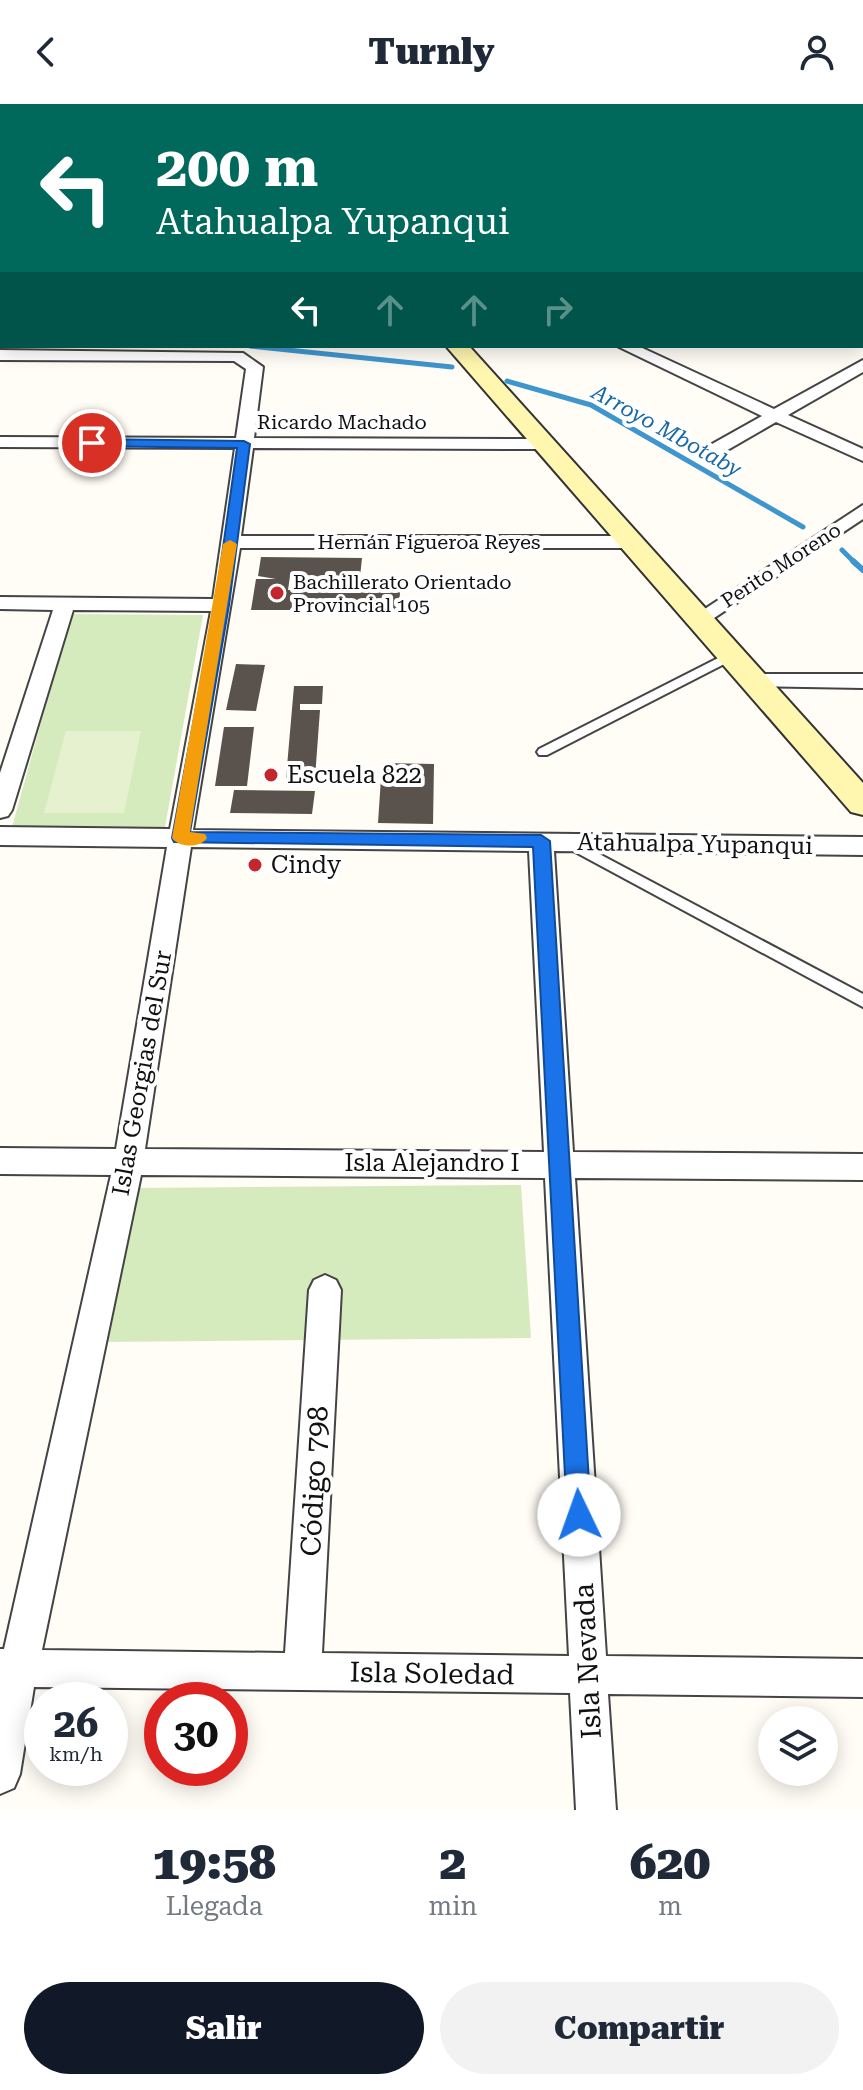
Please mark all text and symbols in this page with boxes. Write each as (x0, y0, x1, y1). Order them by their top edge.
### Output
icon: back (24, 30, 68, 74)
icon: person (795, 30, 839, 74)
text: Turnly (368, 31, 495, 73)
text: 200 m (156, 134, 318, 200)
icon: left (24, 136, 128, 240)
text: Atahualpa Yupanqui (156, 201, 509, 243)
icon: left (284, 288, 328, 332)
icon: ahead (368, 288, 412, 332)
icon: ahead (452, 288, 496, 332)
icon: right (536, 288, 580, 332)
water label: Arroyo Mbotaby (586, 378, 746, 482)
pin (58, 409, 126, 477)
street label: Ricardo Machado (257, 410, 427, 434)
icon: arrive (70, 421, 114, 465)
street label: Perito Moreno (717, 517, 845, 613)
street label: Hernán Figueroa Reyes (318, 530, 540, 554)
place label: Bachillerato Orientado Provincial 105 (293, 570, 511, 617)
marker: Bachillerato Orientado Provincial 105 (268, 584, 286, 602)
place label: Escuela 822 (287, 761, 422, 789)
marker: Escuela 822 (262, 766, 280, 784)
street label: Atahualpa Yupanqui (577, 828, 813, 860)
place label: Cindy (271, 851, 342, 879)
marker: Cindy (246, 856, 264, 874)
street label: Islas Georgias del Sur (107, 948, 177, 1198)
street label: Isla Alejandro I (345, 1149, 519, 1177)
street label: Código 798 (294, 1405, 335, 1557)
position arrow (537, 1473, 621, 1557)
street label: Isla Nevada (567, 1582, 608, 1740)
street label: Isla Soledad (349, 1656, 515, 1691)
speed limit sign: 30 (144, 1682, 248, 1786)
text: 26 (54, 1700, 98, 1747)
map controls (758, 1706, 838, 1786)
button: layers (758, 1706, 838, 1786)
text: km/h (49, 1742, 103, 1766)
text: 19:58 (153, 1835, 276, 1891)
text: 2 (439, 1835, 466, 1891)
text: 620 (630, 1835, 710, 1891)
text: Llegada (166, 1891, 263, 1921)
text: min (429, 1891, 477, 1921)
text: m (658, 1891, 682, 1921)
button: Salir (24, 1982, 424, 2074)
button: Compartir (440, 1982, 839, 2074)

